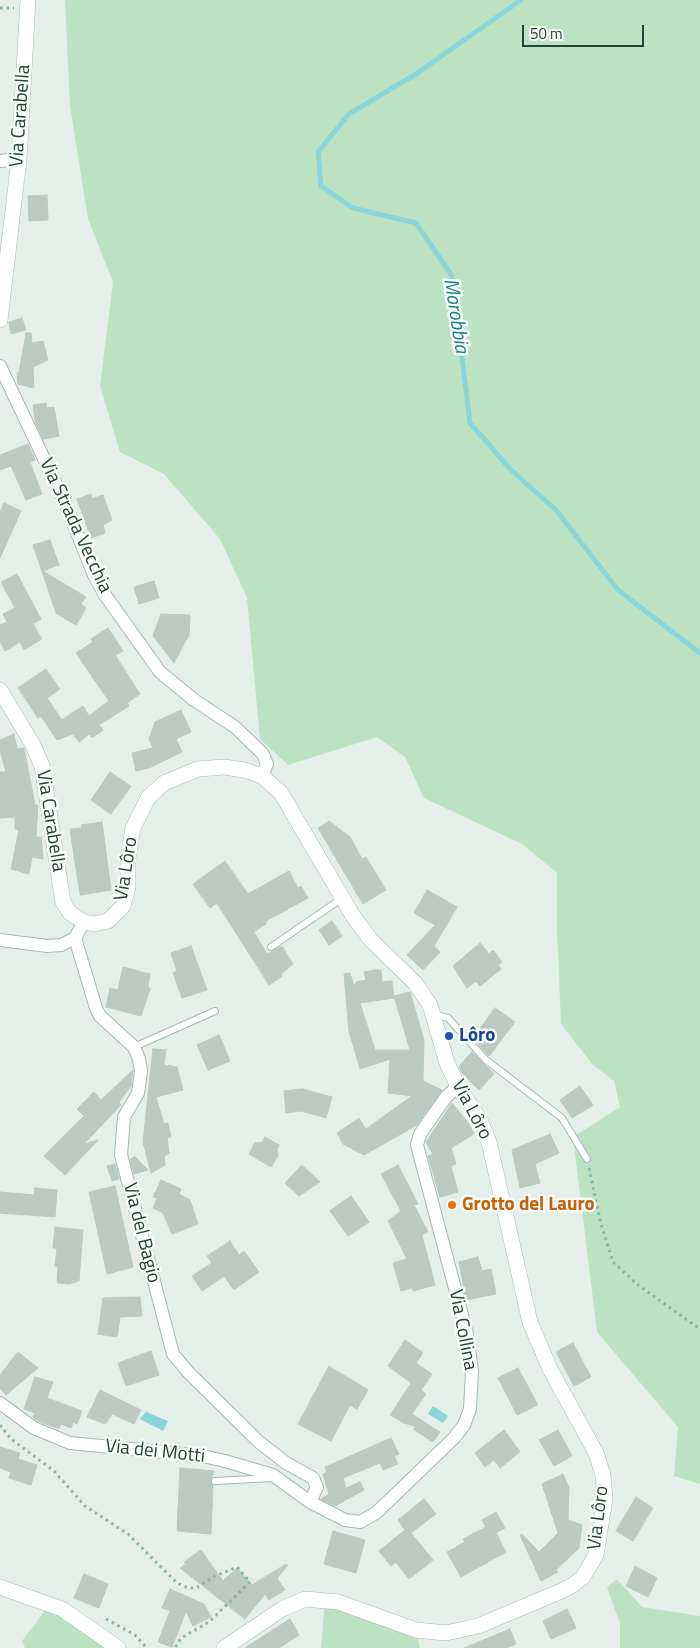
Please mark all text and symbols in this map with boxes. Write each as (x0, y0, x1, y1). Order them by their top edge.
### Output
scale bar (525, 15, 648, 47)
text: 50 m (530, 22, 563, 45)
street label: Via Carabella (6, 64, 36, 168)
water label: Morobbia (437, 277, 473, 355)
street label: Via Strada Vecchia (34, 455, 116, 597)
street label: Via Carabella (31, 768, 69, 874)
street label: Via Lôro (111, 835, 143, 903)
place label: Lôro (459, 1025, 495, 1047)
marker: Lôro (443, 1030, 455, 1042)
street label: Via Lôro (446, 1076, 496, 1144)
street label: Via del Bagio (118, 1181, 164, 1285)
place label: Grotto del Lauro (462, 1194, 595, 1216)
marker: Grotto del Lauro (446, 1199, 458, 1211)
street label: Via Collina (443, 1288, 481, 1372)
street label: Via dei Motti (104, 1435, 206, 1469)
street label: Via Lôro (584, 1485, 614, 1551)

